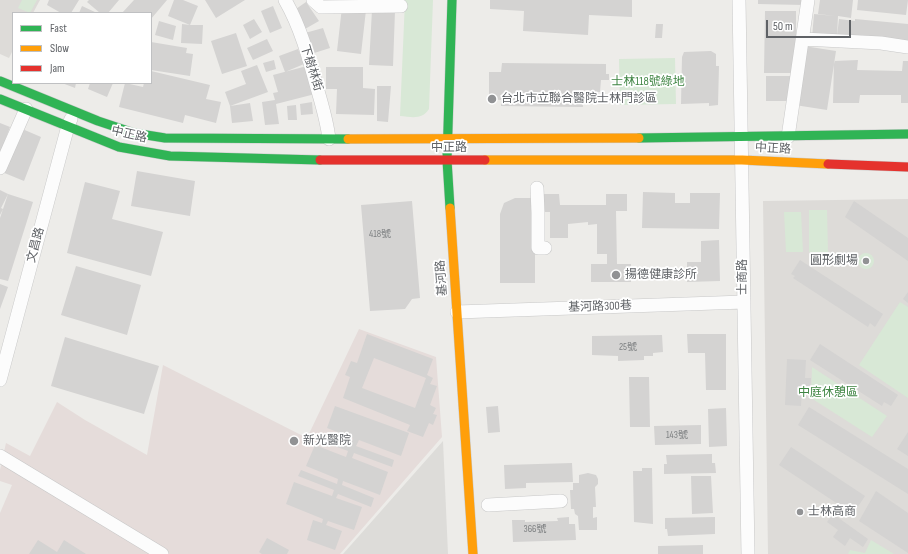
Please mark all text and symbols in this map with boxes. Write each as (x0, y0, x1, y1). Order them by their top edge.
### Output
legend (12, 12, 152, 84)
scale bar (768, 12, 853, 38)
text: 50 m (773, 19, 793, 34)
text: Fast (50, 21, 67, 36)
text: Slow (50, 41, 69, 56)
street label: 下樹林街 (297, 43, 325, 93)
text: Jam (50, 61, 65, 76)
park label: 士林118號綠地 (611, 75, 685, 89)
place label: 台北市立聯合醫院士林門診區 (501, 92, 657, 106)
marker: 台北市立聯合醫院士林門診區 (486, 93, 498, 105)
street label: 中正路 (110, 124, 148, 146)
street label: 中正路 (431, 141, 467, 155)
street label: 中正路 (755, 141, 791, 157)
street label: 文昌路 (24, 226, 48, 264)
house number: 418號 (369, 228, 391, 240)
place label: 圓形劇場 (810, 254, 858, 268)
marker: 圓形劇場 (861, 256, 871, 266)
street label: 士商路 (736, 259, 750, 295)
street label: 基河路 (434, 260, 450, 296)
place label: 揚德健康診所 (625, 268, 697, 282)
marker: 揚德健康診所 (610, 269, 622, 281)
street label: 基河路300巷 (568, 299, 632, 315)
house number: 25號 (619, 341, 637, 353)
park label: 中庭休憩區 (798, 386, 858, 400)
house number: 143號 (666, 429, 688, 441)
place label: 新光醫院 (303, 434, 351, 448)
marker: 新光醫院 (288, 435, 300, 447)
place label: 士林高商 (808, 505, 856, 519)
marker: 士林高商 (795, 507, 805, 517)
house number: 366號 (524, 523, 546, 535)

